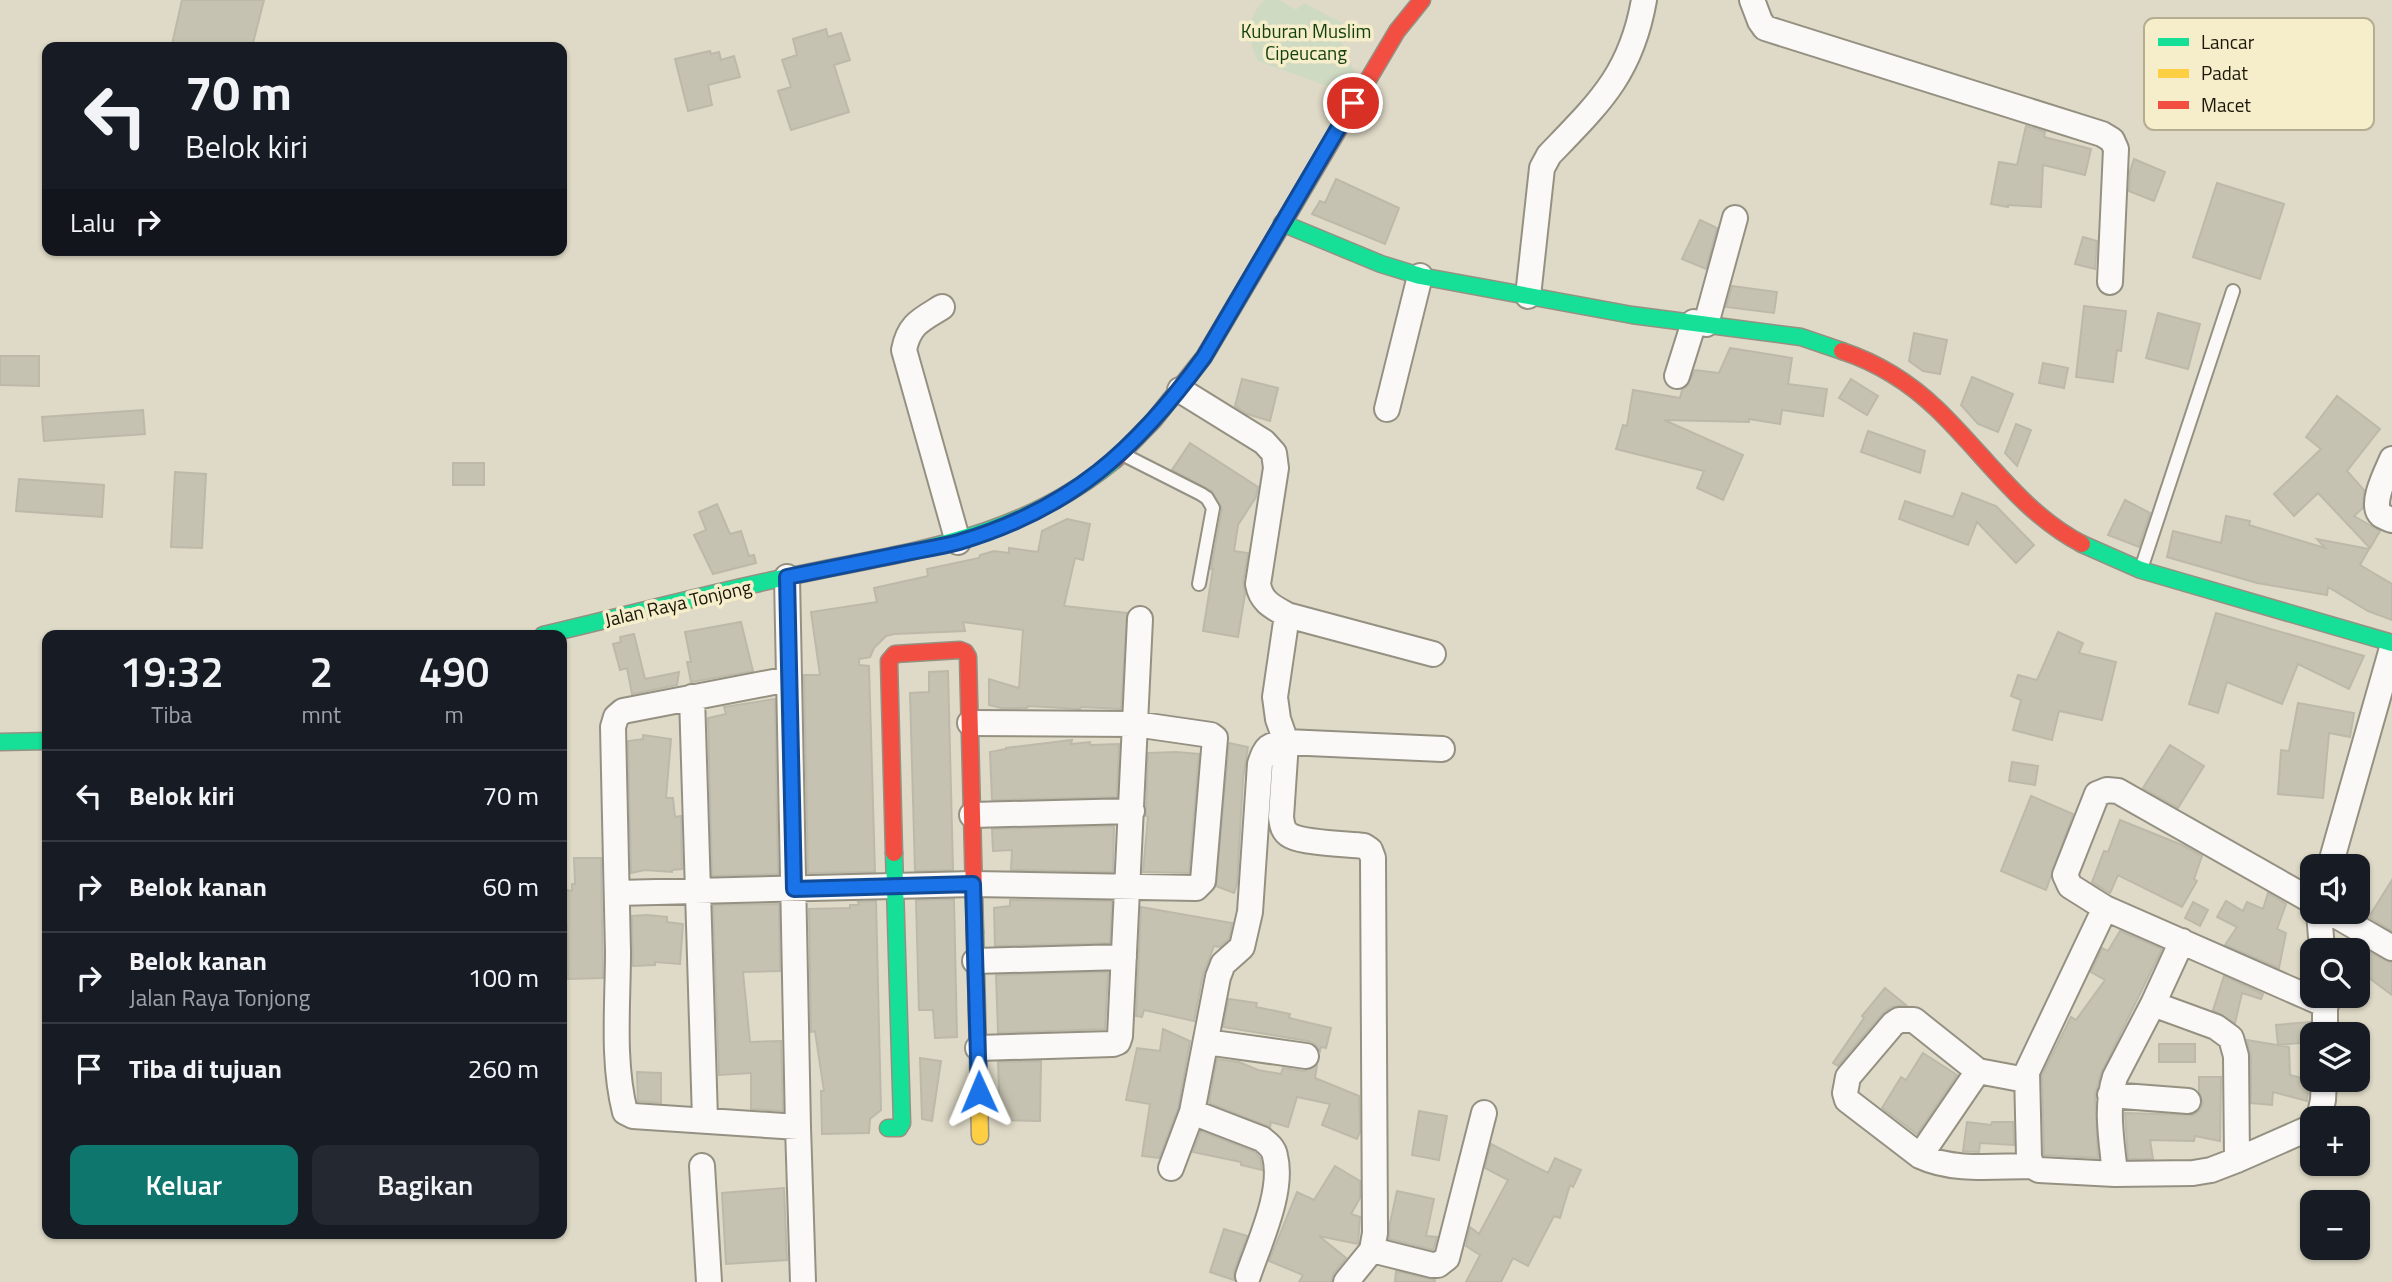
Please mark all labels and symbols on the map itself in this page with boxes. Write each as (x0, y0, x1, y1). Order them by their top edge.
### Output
park label: Kuburan Muslim Cipeucang (1241, 16, 1371, 67)
legend (2144, 18, 2374, 130)
text: Lancar (2201, 27, 2255, 56)
text: Padat (2201, 58, 2248, 87)
pin (1323, 73, 1383, 133)
text: Macet (2201, 90, 2251, 119)
street label: Jalan Raya Tonjong (602, 571, 754, 633)
position arrow (942, 1055, 1016, 1129)

